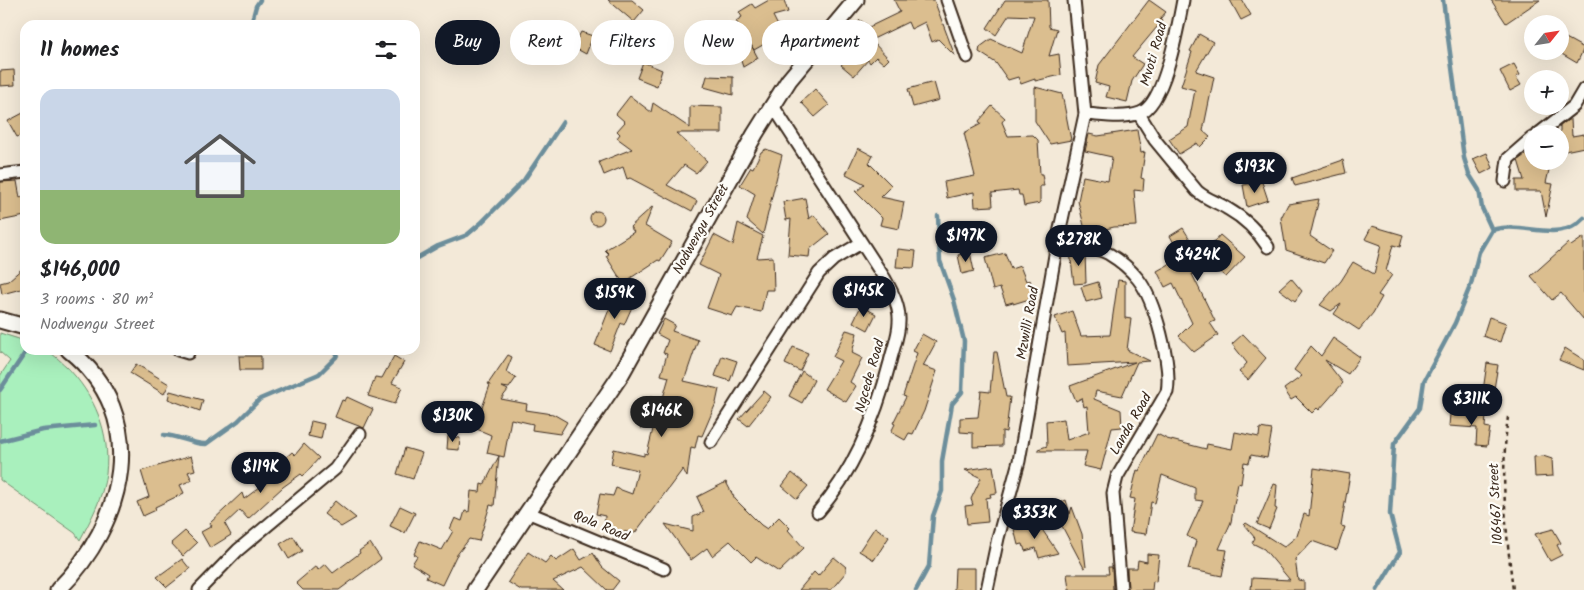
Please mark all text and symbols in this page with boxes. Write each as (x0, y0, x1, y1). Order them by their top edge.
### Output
north arrow (1524, 15, 1569, 60)
map controls (1524, 15, 1569, 170)
street label: Mvoti Road (1134, 18, 1174, 89)
chip: Buy (435, 20, 500, 65)
chip: Rent (510, 20, 581, 65)
chip: Filters (591, 20, 674, 65)
chip: New (684, 20, 752, 65)
chip: Apartment (762, 20, 878, 65)
text: 11 homes (40, 34, 119, 67)
icon: filters (372, 36, 400, 64)
button: + (1524, 70, 1569, 115)
icon: home (175, 121, 265, 211)
button: − (1524, 125, 1569, 170)
pin: $193K (1220, 152, 1290, 194)
text: $193K (1235, 155, 1275, 180)
street label: Nodwengu Street (667, 179, 735, 278)
pin: $197K (931, 220, 1001, 263)
text: $197K (946, 224, 986, 249)
pin: $278K (1044, 224, 1114, 267)
text: $278K (1056, 228, 1102, 253)
pin: $424K (1163, 240, 1233, 282)
text: $424K (1175, 243, 1221, 268)
text: $146,000 (40, 254, 119, 287)
pin: $145K (829, 276, 899, 318)
pin: $159K (580, 278, 650, 320)
text: $145K (844, 279, 884, 304)
text: $159K (595, 281, 635, 306)
street label: Mzwilli Road (1011, 284, 1045, 361)
text: 3 rooms · 80 m² (40, 287, 153, 312)
text: Nodwengu Street (40, 312, 155, 337)
street label: Ngcede Road (849, 336, 891, 415)
pin: $311K (1437, 384, 1507, 426)
text: $311K (1453, 387, 1491, 412)
street label: Landa Road (1104, 388, 1158, 459)
pin: $146K (627, 396, 697, 438)
text: $146K (641, 399, 683, 424)
pin: $130K (418, 400, 488, 443)
text: $130K (433, 404, 473, 429)
pin: $119K (226, 452, 296, 494)
text: $119K (243, 455, 279, 480)
street label: 106467 Street (1483, 462, 1509, 546)
pin: $353K (1000, 498, 1070, 540)
text: $353K (1013, 501, 1057, 526)
street label: Qola Road (570, 504, 633, 548)

